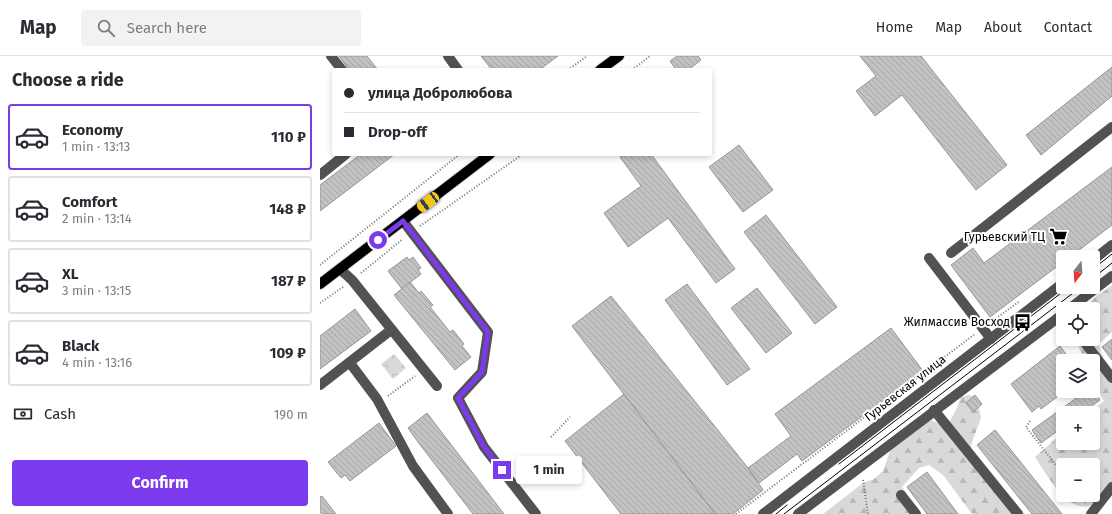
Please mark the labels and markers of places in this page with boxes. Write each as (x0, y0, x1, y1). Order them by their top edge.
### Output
supermarket icon: Гурьевский ТЦ (1048, 227, 1068, 247)
place label: Гурьевский ТЦ (964, 230, 1045, 244)
bus stop icon: Жилмассив Восход (1013, 312, 1033, 332)
place label: Жилмассив Восход (904, 315, 1010, 329)

